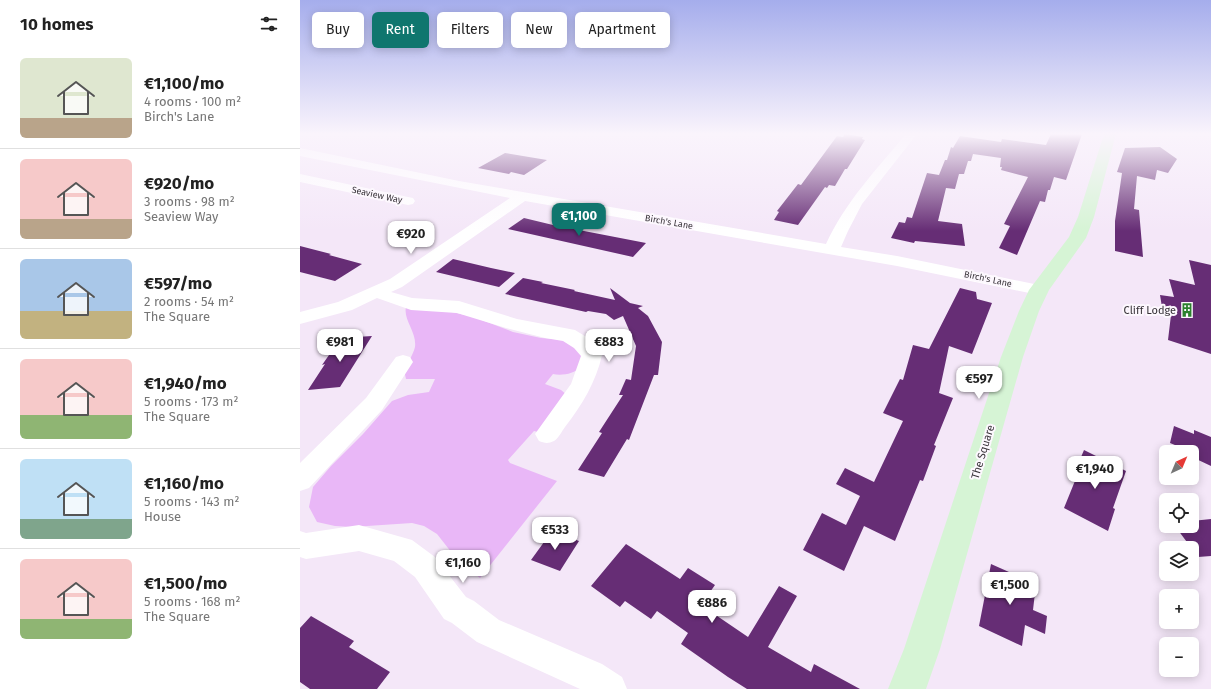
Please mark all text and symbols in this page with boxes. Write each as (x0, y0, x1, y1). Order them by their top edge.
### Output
chip: Buy (312, 12, 364, 48)
chip: Rent (372, 12, 429, 48)
chip: Filters (437, 12, 503, 48)
chip: New (511, 12, 567, 48)
chip: Apartment (575, 12, 670, 48)
icon: filters (258, 13, 280, 35)
text: 10 homes (20, 14, 94, 35)
text: €1,100/mo (144, 73, 224, 94)
icon: home (52, 74, 100, 122)
text: 4 rooms · 100 m² (144, 94, 241, 109)
text: Birch's Lane (144, 109, 214, 124)
text: €920/mo (144, 173, 214, 194)
icon: home (52, 175, 100, 223)
street label: Seaview Way (351, 185, 404, 205)
text: 3 rooms · 98 m² (144, 194, 235, 209)
pin: €1,100 (546, 203, 612, 237)
text: €1,100 (561, 208, 597, 223)
text: Seaview Way (144, 209, 218, 224)
street label: Birch's Lane (644, 213, 694, 231)
pin: €920 (387, 221, 435, 255)
text: €920 (397, 226, 425, 241)
street label: Birch's Lane (963, 269, 1013, 289)
text: €597/mo (144, 273, 212, 294)
icon: home (52, 275, 100, 323)
text: 2 rooms · 54 m² (144, 294, 234, 309)
building icon: Cliff Lodge (1179, 302, 1195, 318)
place label: Cliff Lodge (1124, 304, 1176, 317)
text: The Square (144, 309, 210, 324)
pin: €981 (316, 329, 364, 363)
pin: €883 (585, 329, 633, 363)
text: €981 (326, 334, 354, 349)
text: €883 (594, 334, 624, 349)
pin: €597 (955, 366, 1003, 400)
text: €597 (965, 371, 993, 386)
text: €1,940/mo (144, 373, 227, 394)
icon: home (52, 375, 100, 423)
text: 5 rooms · 173 m² (144, 394, 238, 409)
text: The Square (144, 409, 210, 424)
street label: The Square (969, 423, 997, 481)
north arrow (1159, 445, 1199, 485)
map controls (1159, 445, 1199, 677)
pin: €1,940 (1062, 456, 1128, 490)
text: €1,940 (1076, 461, 1114, 476)
text: €1,160/mo (144, 473, 224, 494)
icon: home (52, 475, 100, 523)
button: locate (1159, 493, 1199, 533)
text: 5 rooms · 143 m² (144, 494, 240, 509)
text: House (144, 509, 181, 524)
pin: €533 (531, 517, 579, 551)
text: €533 (541, 522, 569, 537)
button: layers (1159, 541, 1199, 581)
pin: €1,160 (430, 550, 496, 584)
text: €1,160 (445, 555, 481, 570)
pin: €1,500 (977, 572, 1043, 606)
text: €1,500/mo (144, 573, 227, 594)
icon: home (52, 575, 100, 623)
text: €1,500 (991, 577, 1029, 592)
button: + (1159, 589, 1199, 629)
pin: €886 (688, 590, 736, 624)
text: 5 rooms · 168 m² (144, 594, 240, 609)
text: €886 (697, 595, 727, 610)
text: The Square (144, 609, 210, 624)
button: − (1159, 637, 1199, 677)

